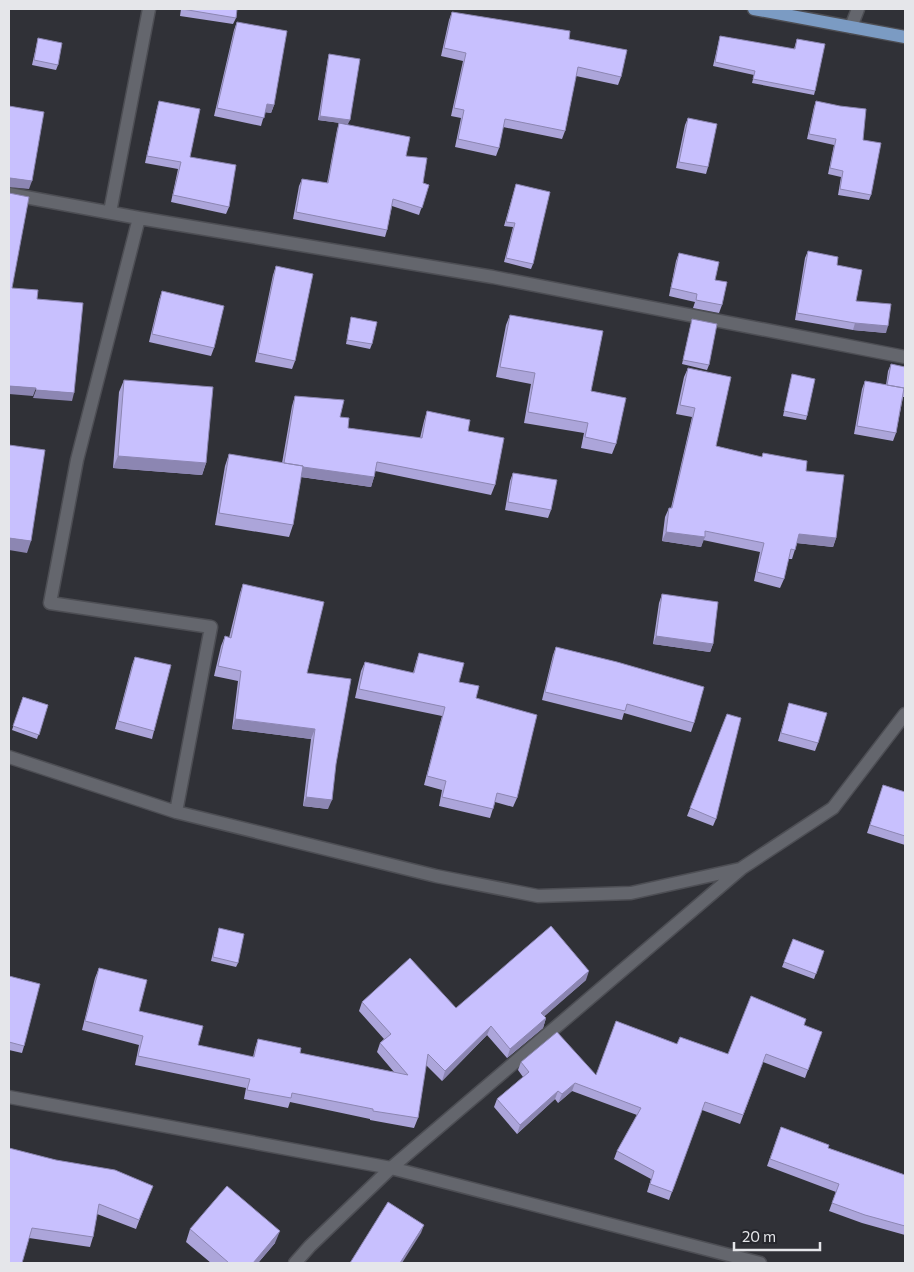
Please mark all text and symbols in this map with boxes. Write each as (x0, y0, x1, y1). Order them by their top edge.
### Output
scale bar (734, 1220, 820, 1252)
text: 20 m (742, 1227, 776, 1245)

